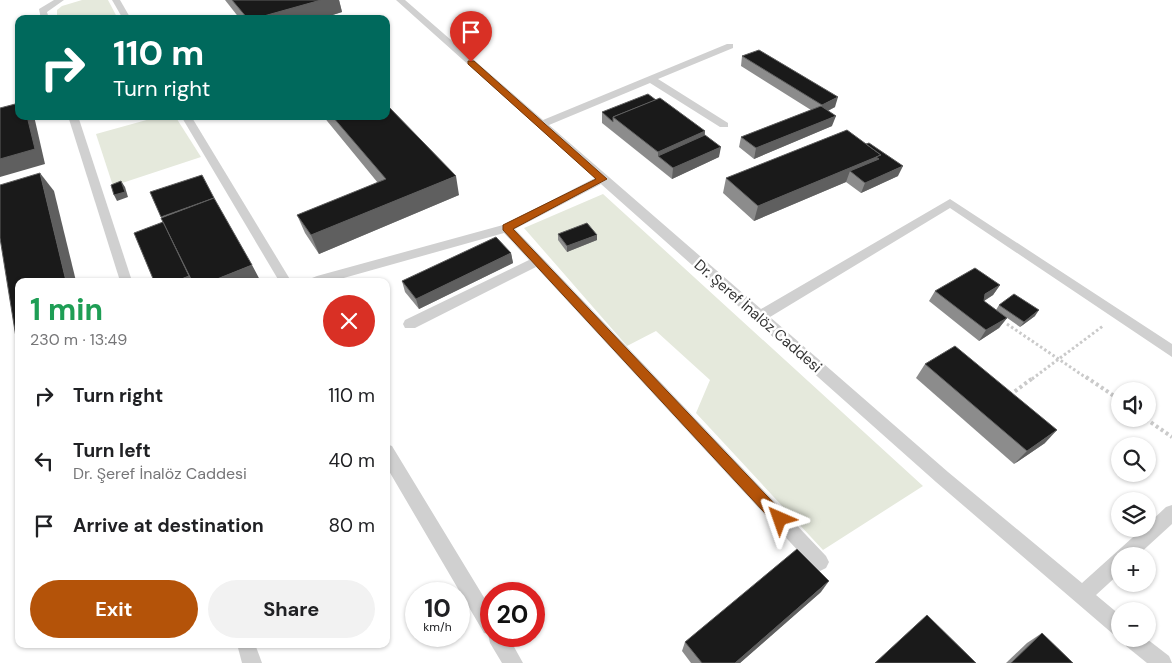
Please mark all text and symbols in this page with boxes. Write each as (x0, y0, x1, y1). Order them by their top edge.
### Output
pin (450, 11, 492, 62)
icon: arrive (457, 18, 485, 46)
text: 110 m (113, 30, 204, 76)
icon: right (30, 35, 95, 100)
text: Turn right (113, 74, 210, 103)
street label: Dr. Şeref İnalöz Caddesi (690, 255, 826, 377)
text: 1 min (30, 290, 103, 329)
button: close (323, 295, 375, 347)
text: 230 m · 13:49 (30, 329, 127, 350)
icon: right (30, 382, 58, 410)
map controls (1111, 382, 1156, 647)
button: sound (1111, 382, 1156, 427)
text: Turn right (73, 383, 163, 408)
text: 110 m (328, 383, 375, 408)
button: search (1111, 437, 1156, 482)
text: Turn left (73, 438, 151, 463)
icon: left (30, 447, 58, 475)
text: 40 m (328, 448, 375, 473)
text: Dr. Şeref İnalöz Caddesi (73, 463, 247, 484)
position arrow (753, 492, 805, 544)
button: layers (1111, 492, 1156, 537)
icon: arrive (30, 512, 58, 540)
text: Arrive at destination (73, 513, 264, 538)
text: 80 m (328, 513, 375, 538)
button: + (1111, 547, 1156, 592)
button: Exit (30, 580, 198, 638)
button: Share (208, 580, 375, 638)
speed limit sign: 20 (480, 582, 545, 647)
text: 10 (424, 592, 451, 625)
button: − (1111, 602, 1156, 647)
text: km/h (423, 619, 452, 635)

